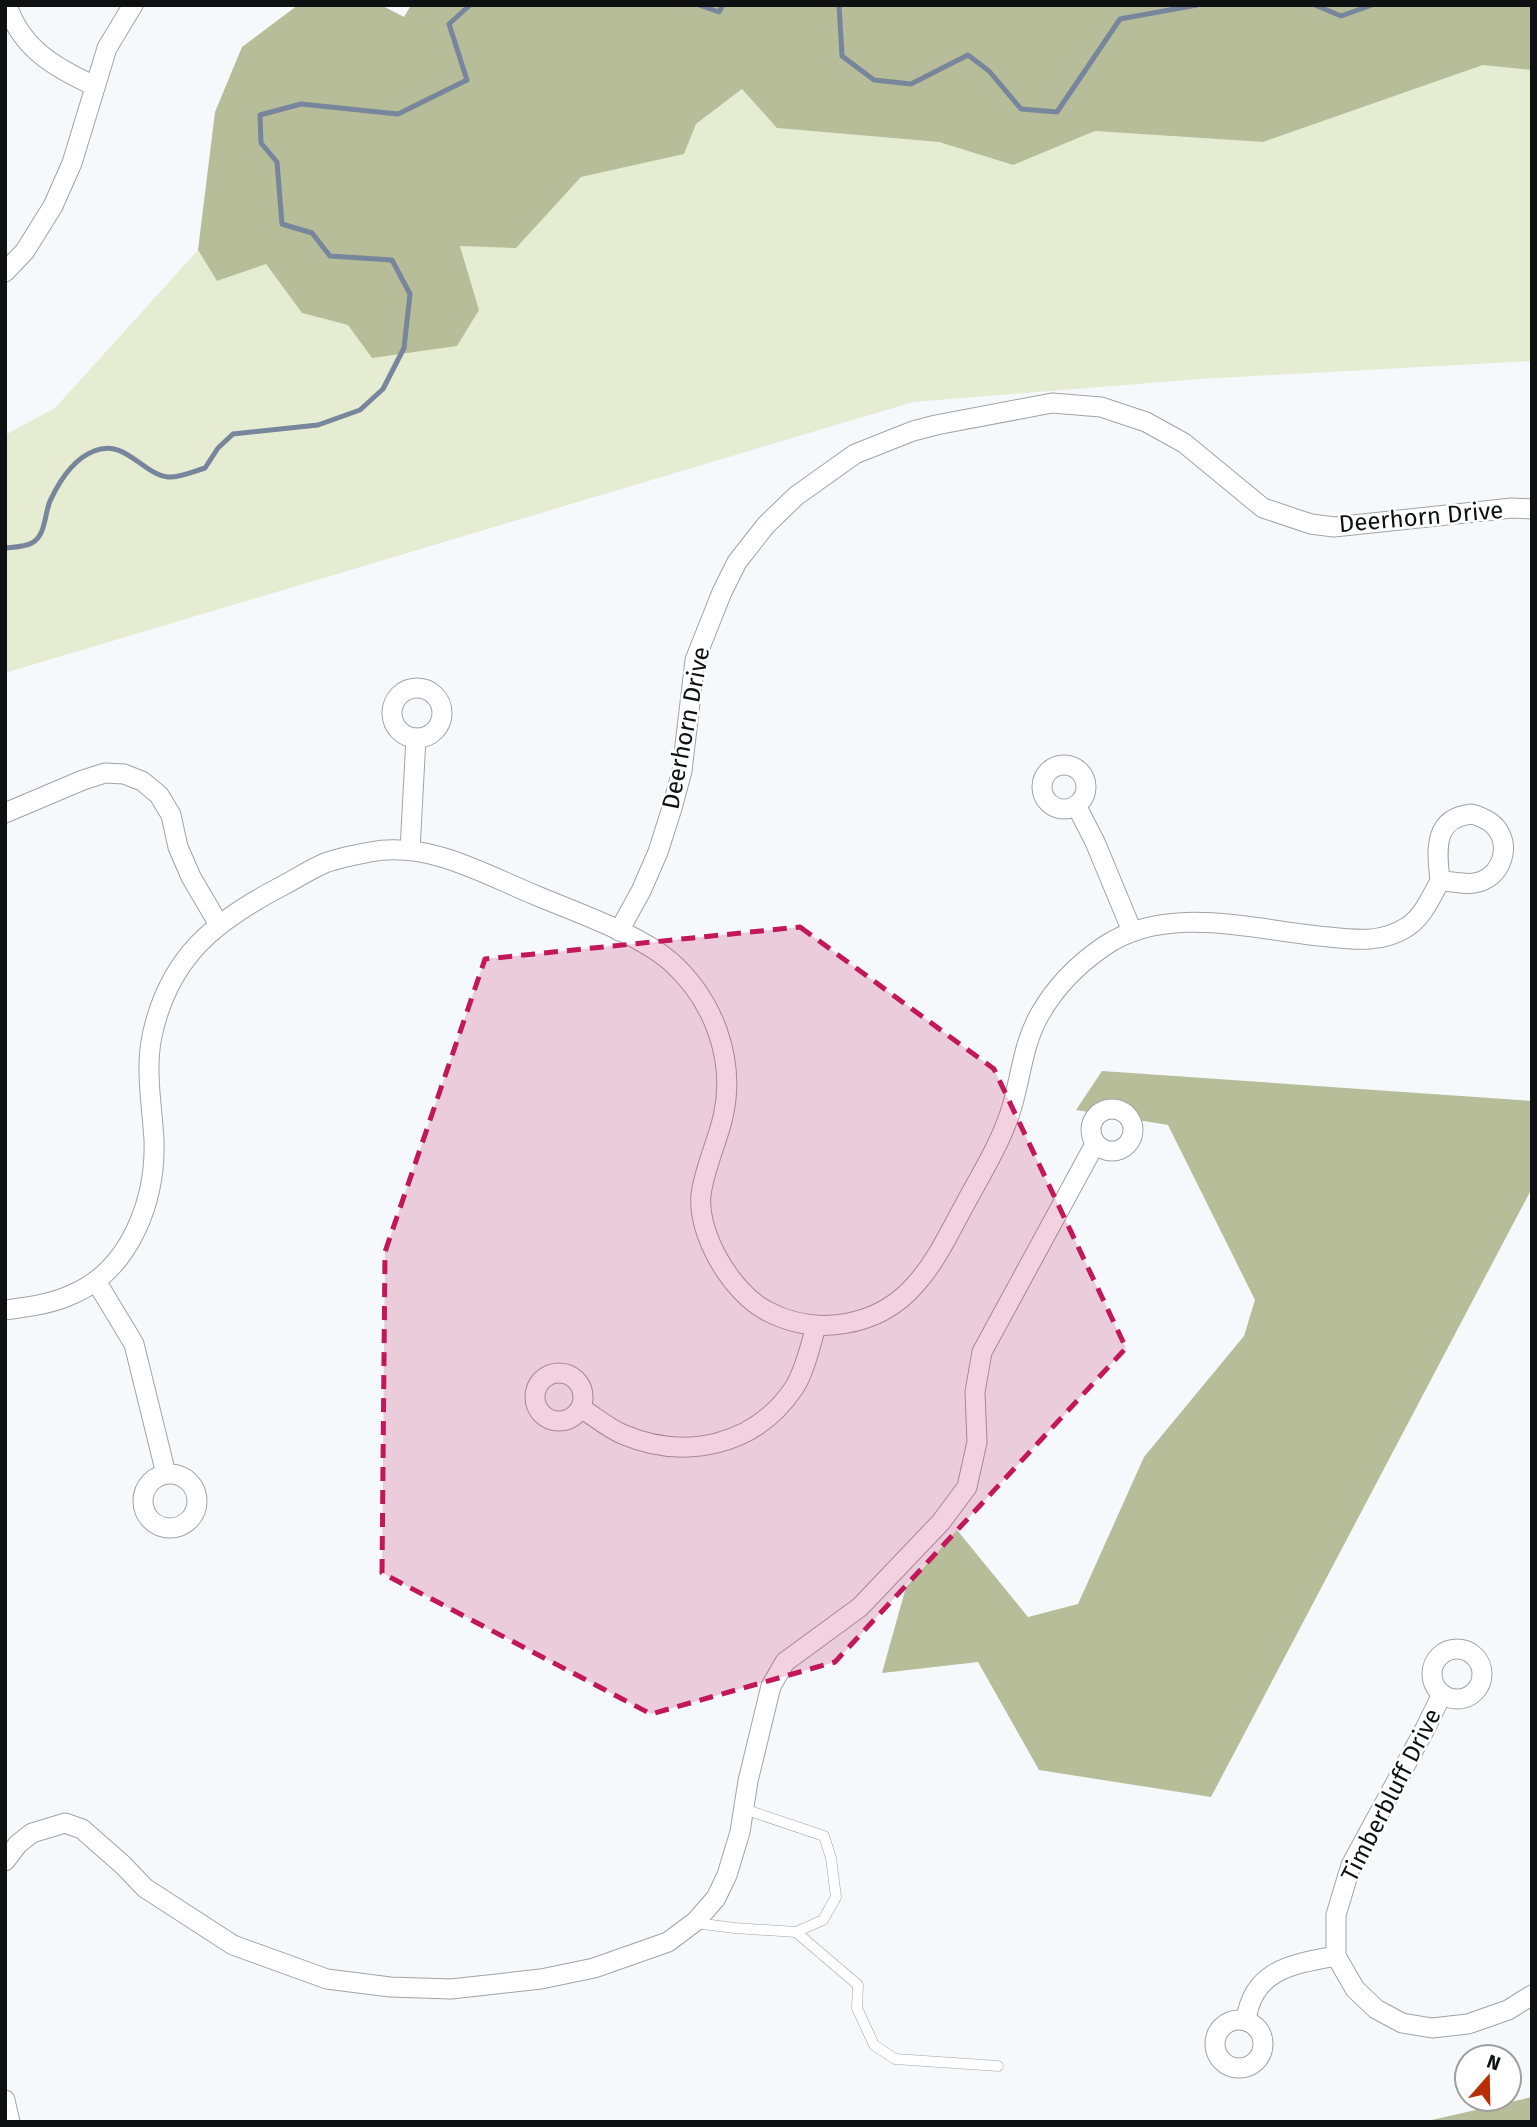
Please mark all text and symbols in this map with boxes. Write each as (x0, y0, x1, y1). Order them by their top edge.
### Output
street label: Deerhorn Drive (1338, 496, 1504, 538)
street label: Deerhorn Drive (657, 644, 715, 812)
street label: Timberbluff Drive (1335, 1704, 1447, 1886)
north arrow (1453, 2043, 1523, 2113)
text: N (1484, 2050, 1504, 2075)

